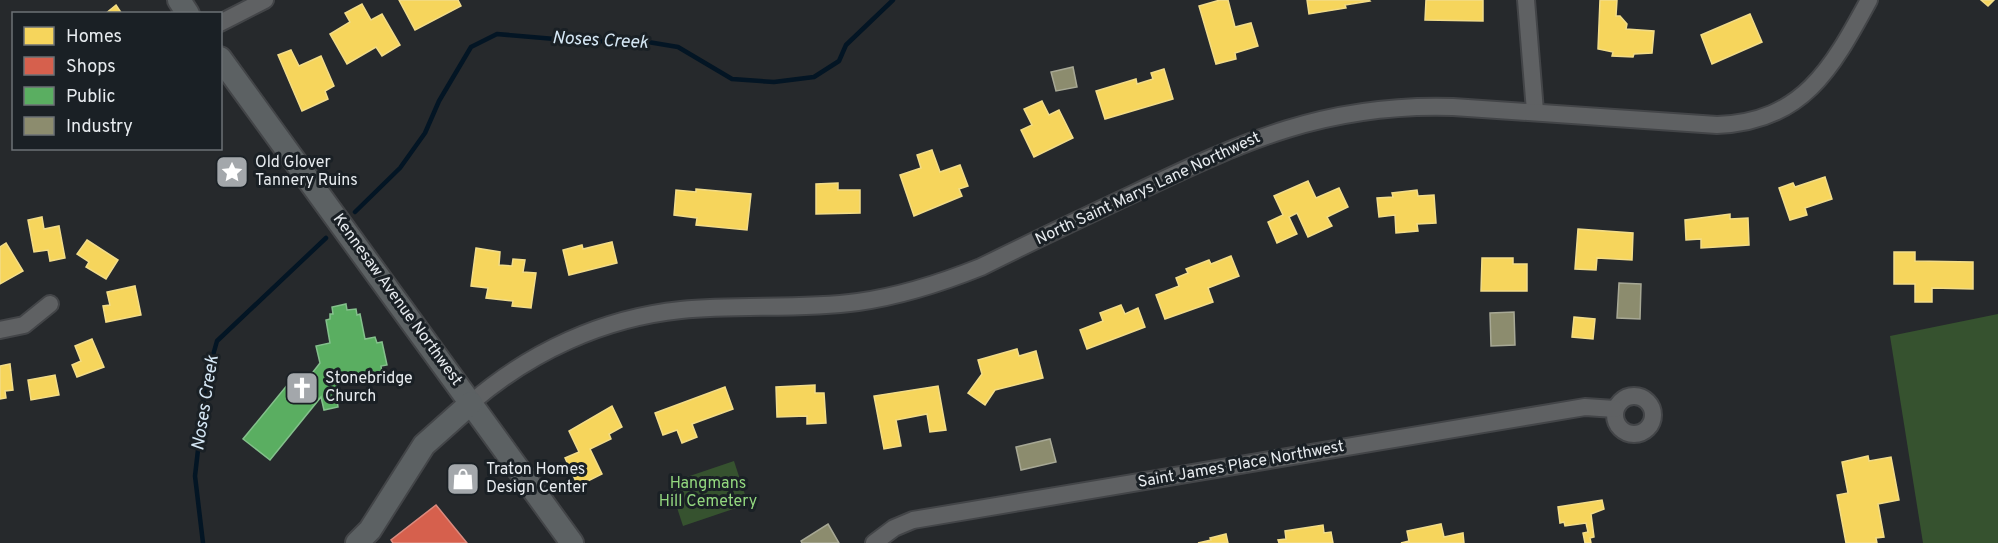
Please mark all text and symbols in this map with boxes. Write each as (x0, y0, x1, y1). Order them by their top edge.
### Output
legend (12, 12, 222, 150)
text: Homes (66, 26, 122, 49)
water label: Noses Creek (551, 27, 649, 55)
text: Shops (66, 56, 116, 79)
text: Public (66, 86, 116, 109)
text: Industry (66, 116, 133, 139)
street label: North Saint Marys Lane Northwest (1032, 128, 1264, 250)
place label: Old Glover Tannery Ruins (255, 153, 358, 191)
place icon: Old Glover Tannery Ruins (214, 154, 250, 190)
street label: Kennesaw Avenue Northwest (328, 210, 466, 390)
water label: Noses Creek (187, 353, 225, 452)
place label: Stonebridge Church (325, 369, 413, 407)
church icon: Stonebridge Church (284, 370, 320, 406)
street label: Saint James Place Northwest (1136, 437, 1346, 493)
place label: Traton Homes Design Center (486, 460, 588, 498)
shop icon: Traton Homes Design Center (445, 461, 481, 497)
park label: Hangmans Hill Cemetery (659, 474, 757, 512)

